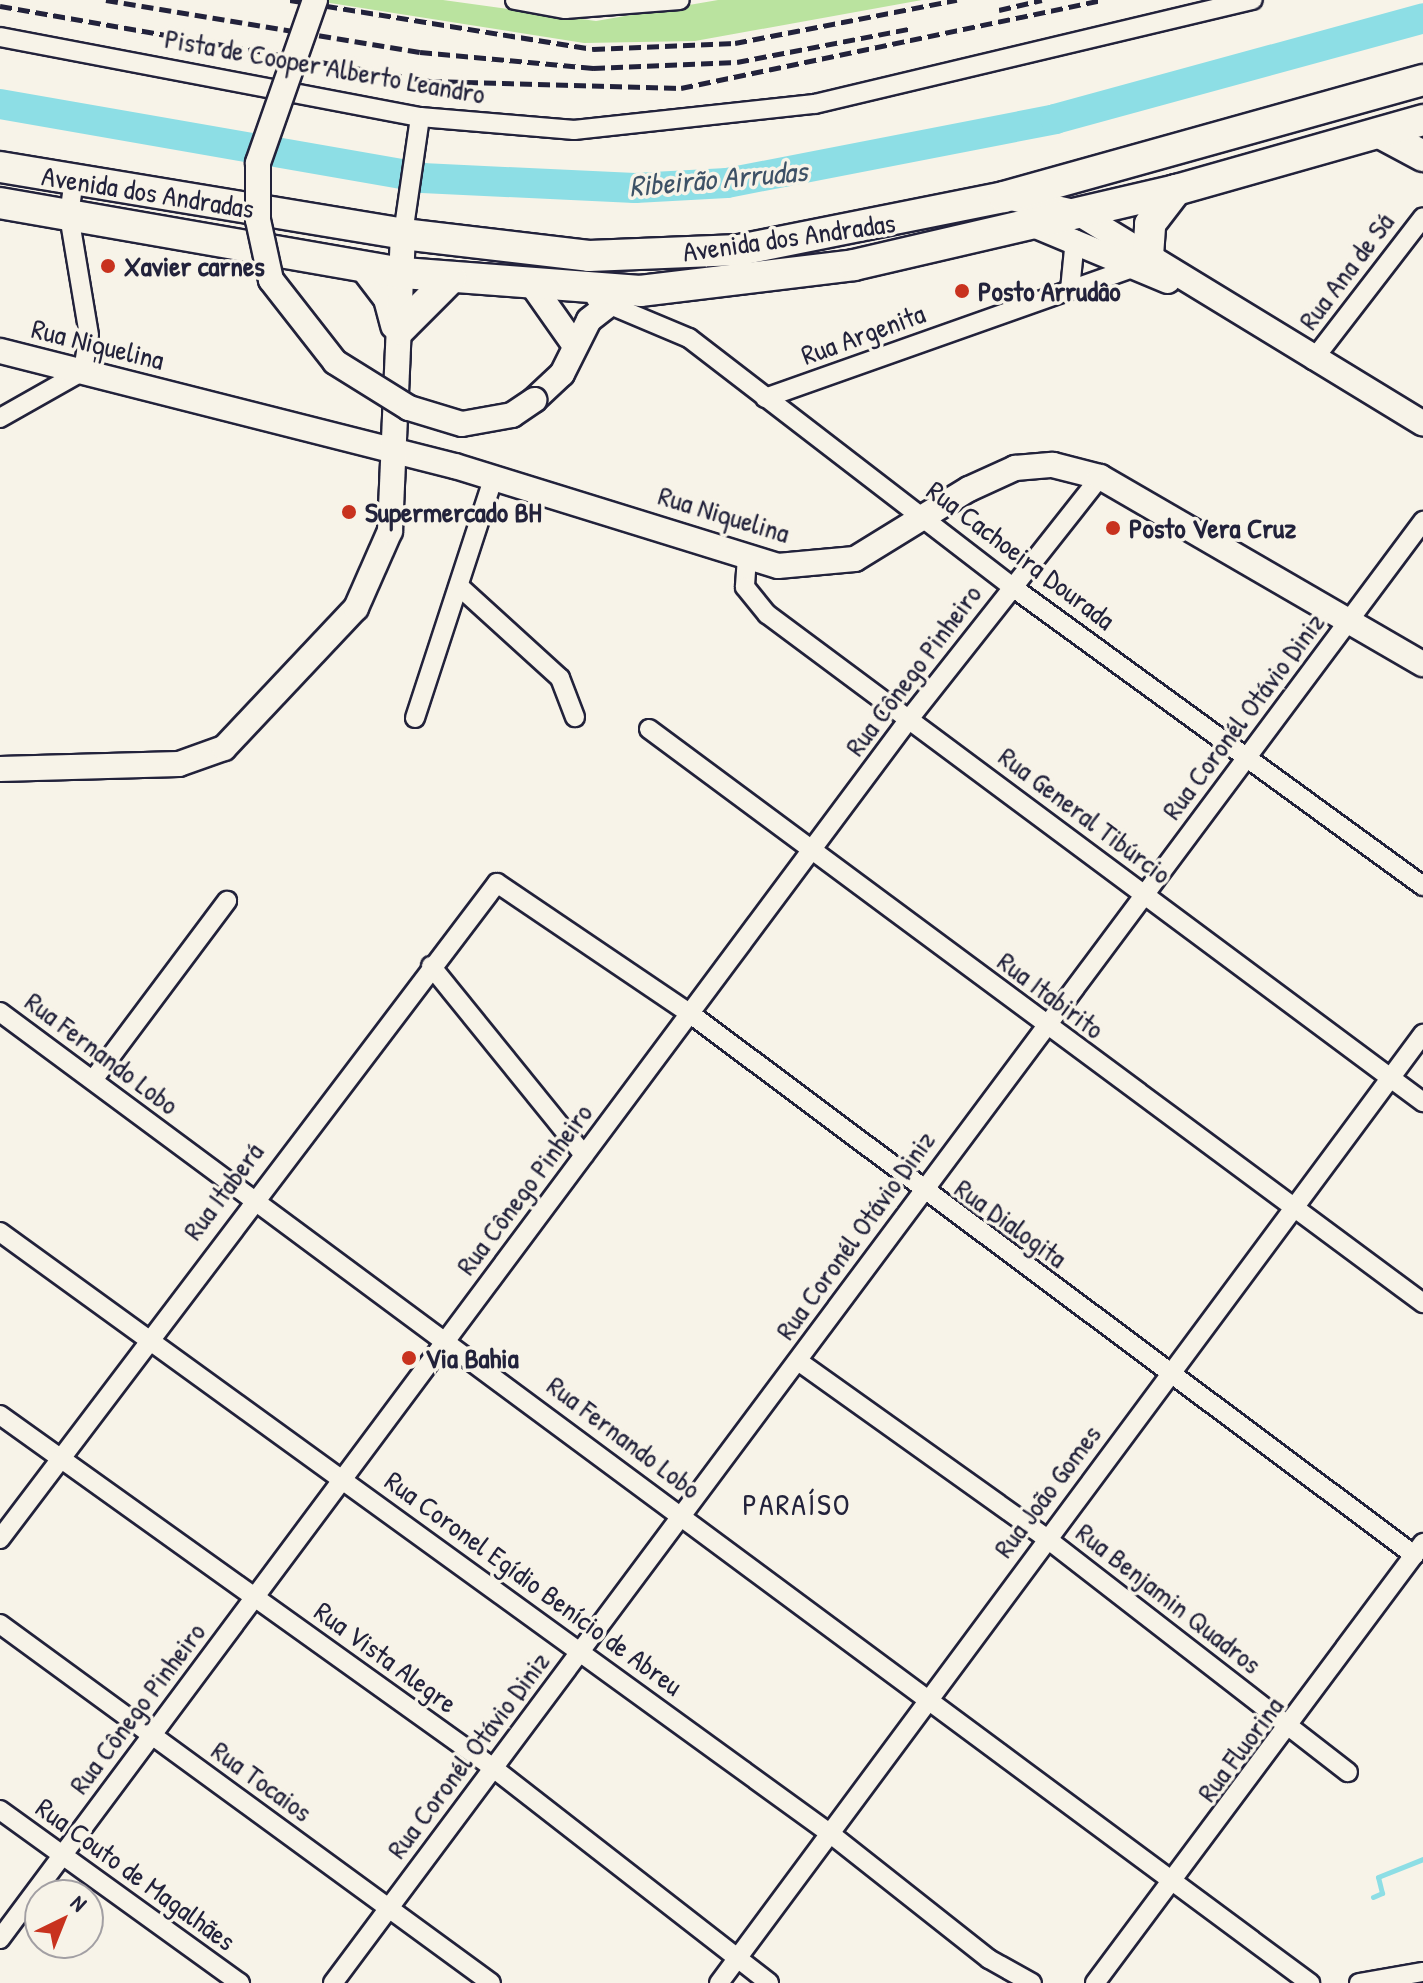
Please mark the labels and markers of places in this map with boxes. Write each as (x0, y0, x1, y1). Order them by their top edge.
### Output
place label: Xavier carnes (124, 249, 265, 283)
marker: Xavier carnes (99, 257, 117, 275)
place label: Posto Arrudâo (978, 274, 1120, 308)
marker: Posto Arrudâo (953, 282, 971, 300)
place label: Supermercado BH (365, 495, 542, 529)
marker: Supermercado BH (340, 503, 358, 521)
place label: Posto Vera Cruz (1129, 511, 1296, 545)
marker: Posto Vera Cruz (1104, 519, 1122, 537)
place label: Via Bahia (425, 1341, 519, 1375)
marker: Via Bahia (400, 1349, 418, 1367)

